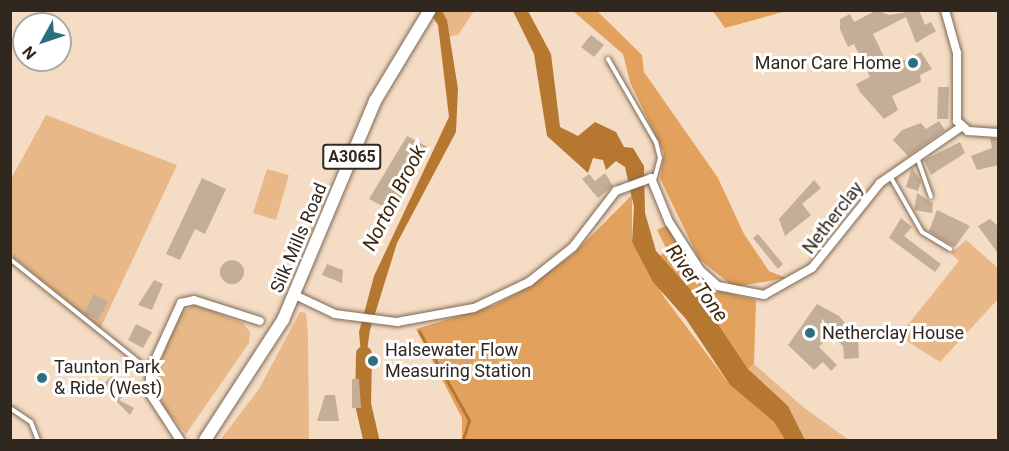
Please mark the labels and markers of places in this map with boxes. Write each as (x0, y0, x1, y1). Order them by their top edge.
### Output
place label: Manor Care Home (755, 52, 901, 74)
marker: Manor Care Home (906, 56, 920, 70)
place label: Netherclay House (822, 322, 964, 344)
marker: Netherclay House (803, 326, 817, 340)
place label: Halsewater Flow Measuring Station (385, 340, 531, 382)
marker: Halsewater Flow Measuring Station (366, 354, 380, 368)
place label: Taunton Park & Ride (West) (54, 357, 162, 400)
marker: Taunton Park & Ride (West) (35, 371, 49, 385)

